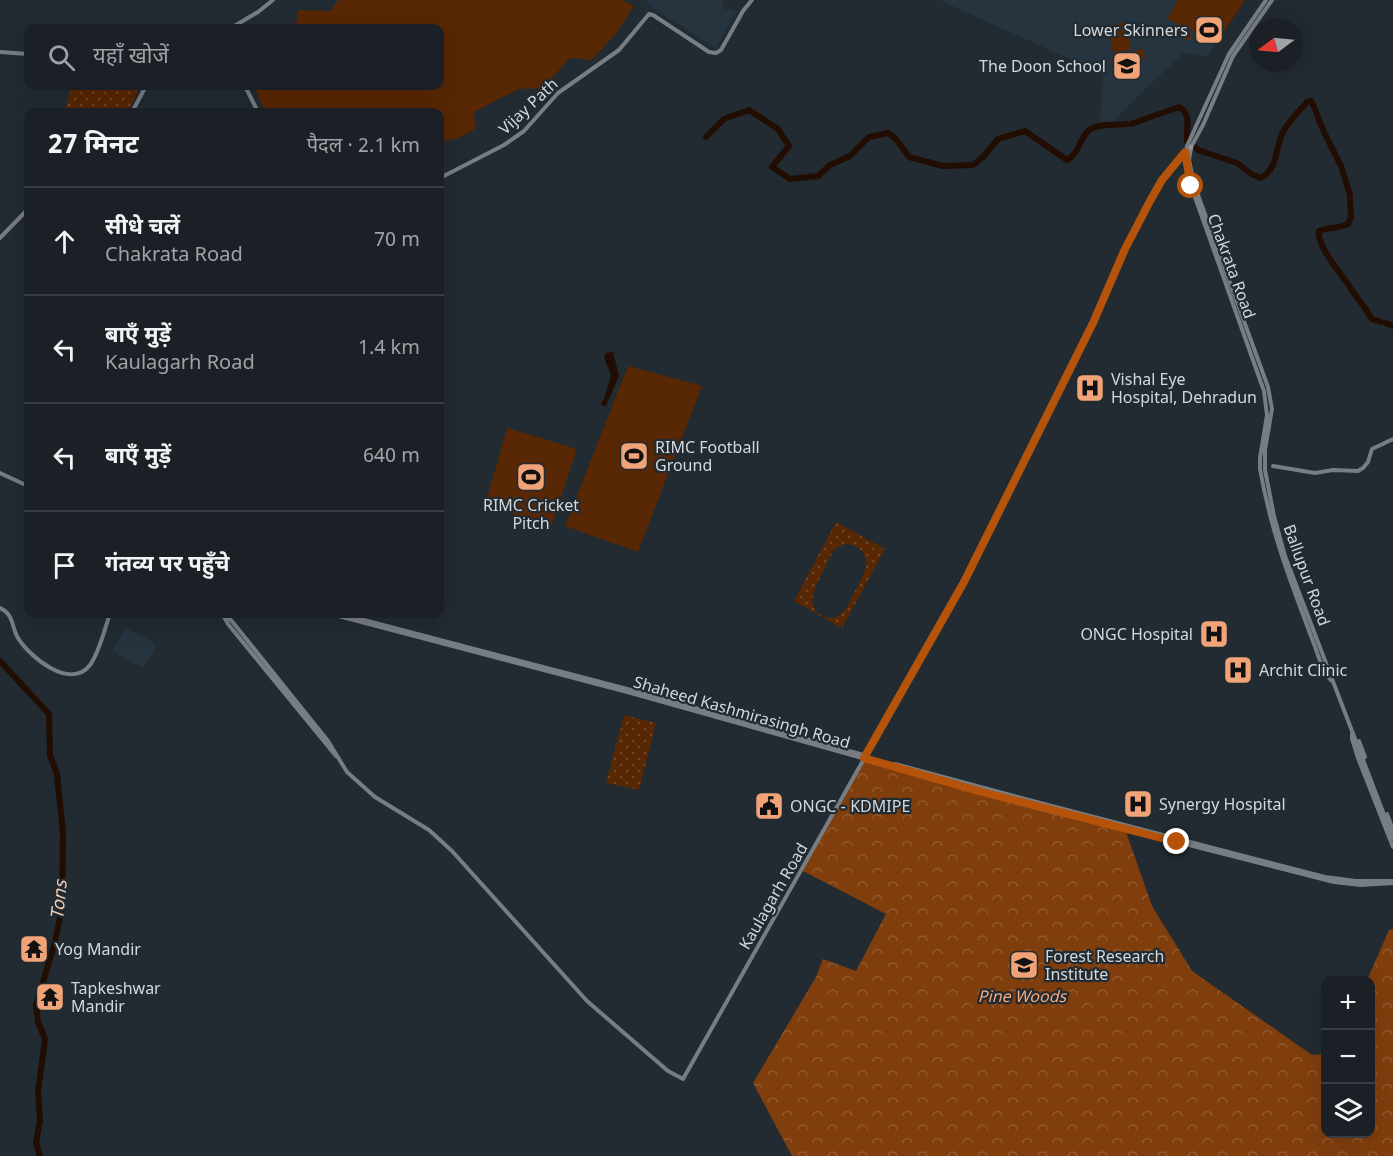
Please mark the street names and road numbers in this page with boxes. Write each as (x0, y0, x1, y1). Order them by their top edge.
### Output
street label: Vijay Path (496, 75, 564, 141)
street label: Chakrata Road (1201, 212, 1258, 322)
street label: Ballupur Road (1277, 522, 1333, 629)
street label: Shaheed Kashmirasingh Road (631, 673, 852, 755)
street label: Kaulagarh Road (736, 840, 814, 954)

